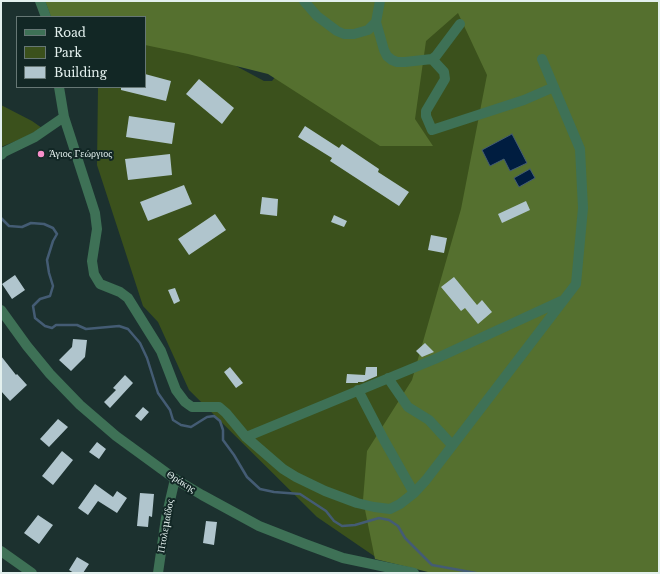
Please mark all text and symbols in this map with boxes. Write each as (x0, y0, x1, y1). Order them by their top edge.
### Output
legend (16, 16, 146, 88)
text: Road (54, 25, 86, 40)
text: Park (54, 45, 82, 60)
text: Building (54, 65, 107, 80)
place label: Άγιος Γεώργιος (49, 148, 112, 160)
marker: Άγιος Γεώργιος (36, 149, 46, 159)
street label: Θράκης (164, 469, 198, 495)
street label: Πτολεμαΐδος (155, 498, 177, 554)

